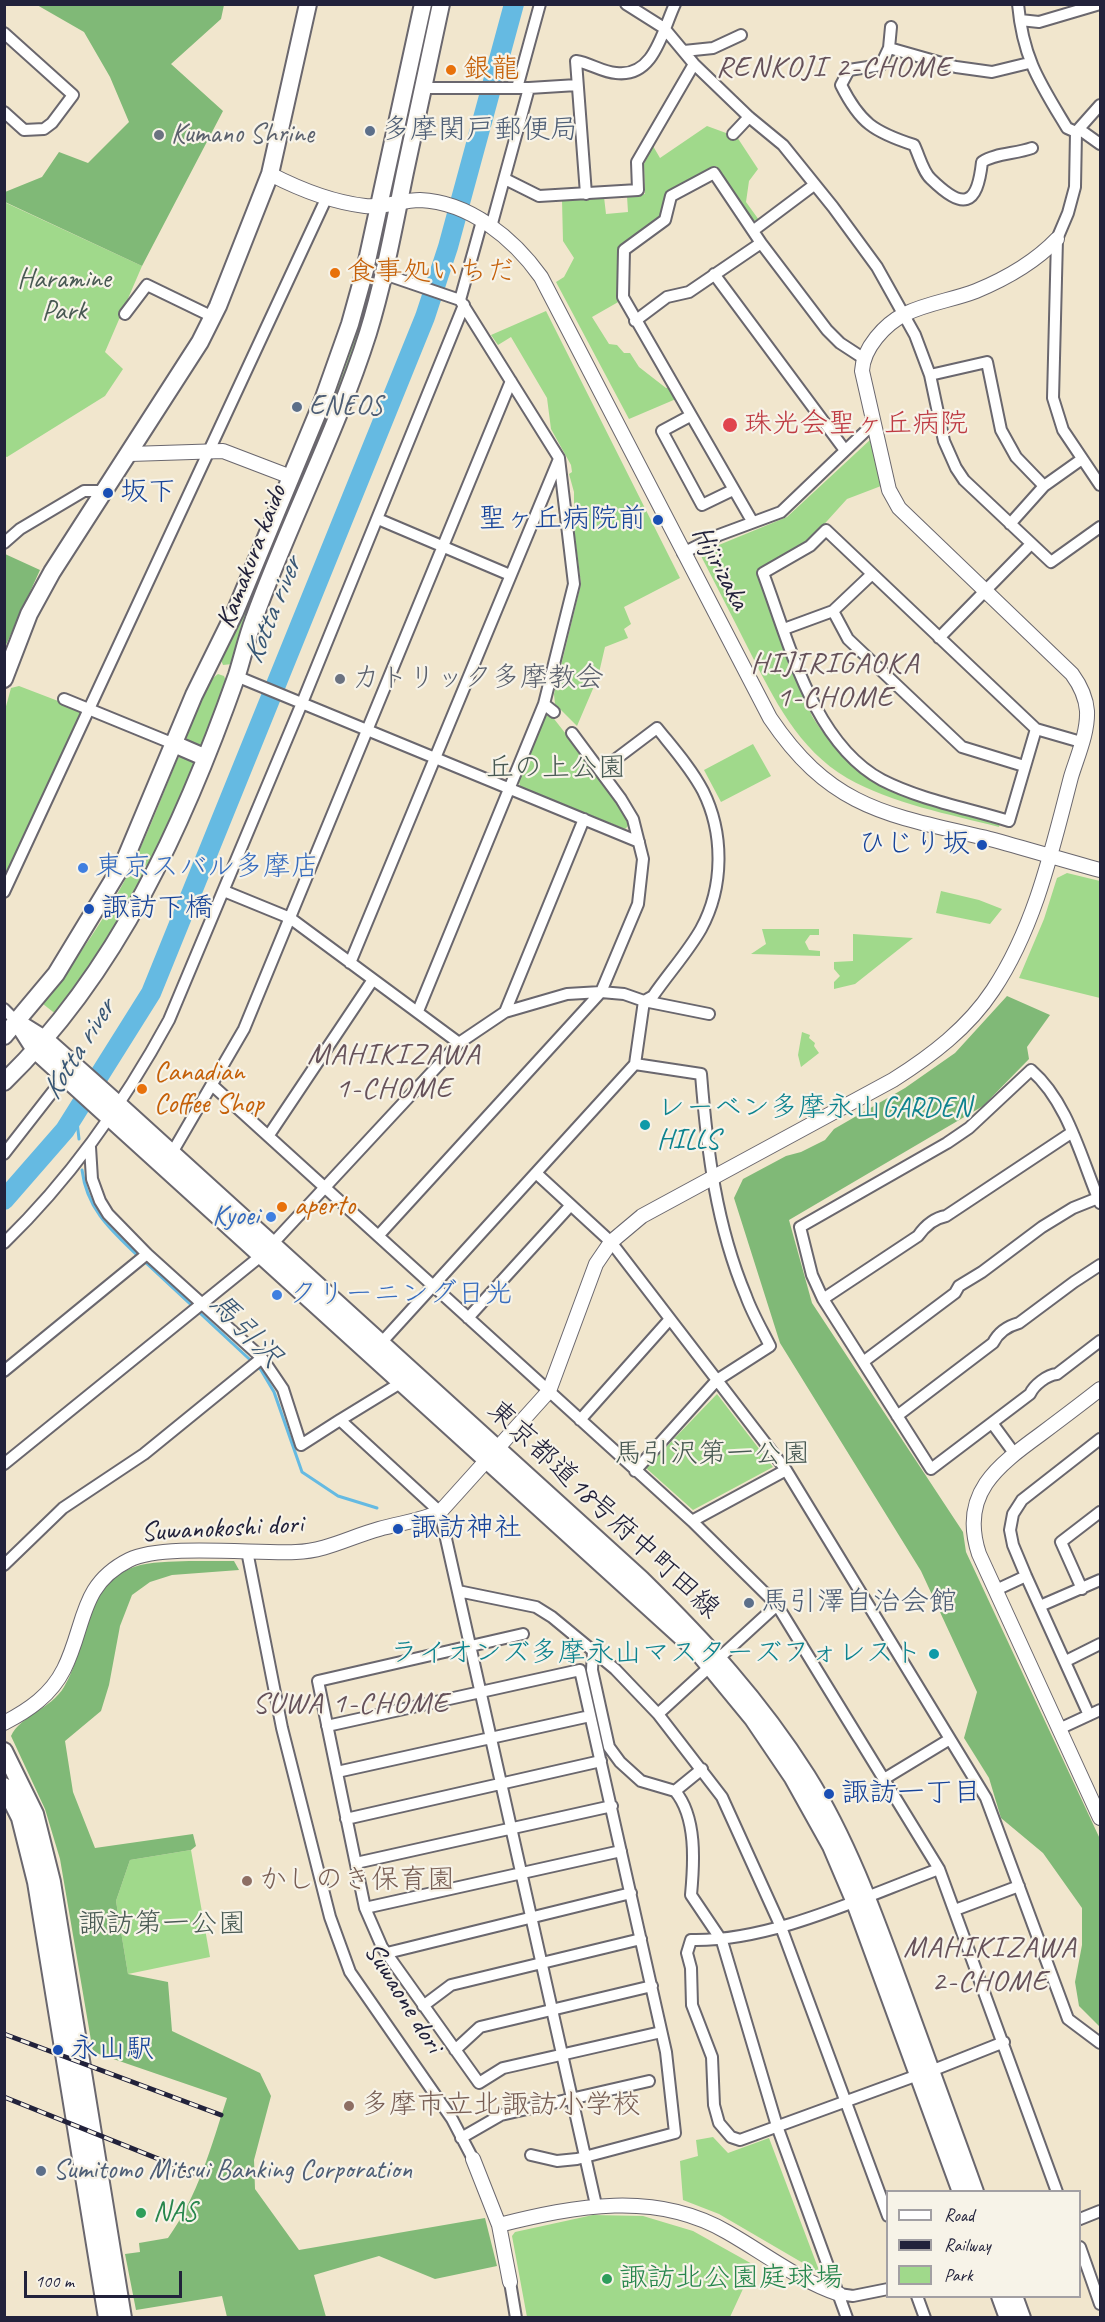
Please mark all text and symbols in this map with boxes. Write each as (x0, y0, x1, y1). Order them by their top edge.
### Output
district label: RENKOJI 2-CHOME (717, 50, 951, 86)
place label: 銀龍 (463, 53, 519, 87)
marker: 銀龍 (444, 63, 458, 77)
place label: 多摩関戸郵便局 (382, 114, 578, 148)
place label: Kumano Shrine (171, 118, 314, 152)
marker: 多摩関戸郵便局 (363, 124, 377, 138)
marker: Kumano Shrine (152, 128, 166, 142)
place label: 食事処いちだ (347, 256, 515, 290)
park label: Haramine Park (17, 263, 111, 329)
marker: 食事処いちだ (328, 266, 342, 280)
place label: ENEOS (309, 390, 383, 424)
marker: ENEOS (290, 400, 304, 414)
place label: 珠光会聖ヶ丘病院 (744, 408, 968, 442)
marker: 珠光会聖ヶ丘病院 (721, 416, 739, 434)
place label: 坂下 (120, 476, 176, 510)
street label: Kamakura kaido (209, 481, 295, 633)
marker: 坂下 (101, 486, 115, 500)
place label: 聖ヶ丘病院前 (478, 503, 646, 537)
marker: 聖ヶ丘病院前 (651, 513, 665, 527)
street label: Hijirizaka (684, 520, 756, 616)
water label: Kotta river (236, 553, 310, 669)
district label: HIJIRIGAOKA 1-CHOME (751, 646, 919, 716)
place label: カトリック多摩教会 (352, 662, 604, 696)
marker: カトリック多摩教会 (333, 672, 347, 686)
park label: 丘の上公園 (486, 752, 626, 786)
place label: ひじり坂 (858, 828, 970, 862)
marker: ひじり坂 (975, 838, 989, 852)
place label: 東京スバル多摩店 (95, 851, 319, 885)
marker: 東京スバル多摩店 (76, 861, 90, 875)
place label: 諏訪下橋 (101, 892, 213, 926)
marker: 諏訪下橋 (82, 902, 96, 916)
water label: Kotta river (35, 994, 123, 1106)
district label: MAHIKIZAWA 1-CHOME (307, 1037, 481, 1108)
place label: Canadian Coffee Shop (154, 1056, 264, 1122)
marker: Canadian Coffee Shop (135, 1082, 149, 1096)
place label: レーベン多摩永山GARDEN HILLS (657, 1092, 971, 1158)
marker: レーベン多摩永山GARDEN HILLS (638, 1118, 652, 1132)
place label: aperto (294, 1190, 355, 1224)
place label: Kyoei (212, 1200, 259, 1234)
marker: aperto (275, 1200, 289, 1214)
marker: Kyoei (264, 1210, 278, 1224)
place label: クリーニング日光 (289, 1278, 513, 1312)
water label: 馬引沢 (201, 1286, 289, 1376)
marker: クリーニング日光 (270, 1288, 284, 1302)
street label: 東京都道18号府中町田線 (480, 1394, 726, 1626)
park label: 馬引沢第一公園 (614, 1438, 810, 1472)
street label: Suwanokoshi dori (140, 1508, 304, 1550)
place label: 諏訪神社 (410, 1512, 522, 1546)
marker: 諏訪神社 (391, 1522, 405, 1536)
place label: 馬引澤自治会館 (761, 1586, 957, 1620)
marker: 馬引澤自治会館 (742, 1596, 756, 1610)
place label: ライオンズ多摩永山マスターズフォレスト (390, 1637, 922, 1671)
marker: ライオンズ多摩永山マスターズフォレスト (927, 1647, 941, 1661)
district label: SUWA 1-CHOME (252, 1686, 450, 1722)
place label: 諏訪一丁目 (841, 1777, 981, 1811)
marker: 諏訪一丁目 (822, 1787, 836, 1801)
place label: かしのき保育園 (259, 1864, 455, 1898)
marker: かしのき保育園 (240, 1874, 254, 1888)
park label: 諏訪第一公園 (78, 1908, 246, 1942)
district label: MAHIKIZAWA 2-CHOME (903, 1930, 1077, 2000)
street label: Suwaone dori (356, 1937, 450, 2059)
place label: 永山駅 (70, 2033, 154, 2067)
marker: 永山駅 (51, 2043, 65, 2057)
place label: 多摩市立北諏訪小学校 (361, 2089, 641, 2123)
marker: 多摩市立北諏訪小学校 (342, 2099, 356, 2113)
place label: Sumitomo Mitsui Banking Corporation (53, 2154, 412, 2188)
marker: Sumitomo Mitsui Banking Corporation (34, 2164, 48, 2178)
legend (886, 2190, 1081, 2298)
place label: NAS (153, 2196, 197, 2230)
text: Road (944, 2204, 974, 2226)
marker: NAS (134, 2206, 148, 2220)
text: Railway (944, 2234, 991, 2256)
scale bar (27, 2259, 184, 2297)
place label: 諏訪北公園庭球場 (619, 2262, 843, 2296)
text: Park (944, 2264, 973, 2286)
text: 100 m (35, 2270, 74, 2292)
marker: 諏訪北公園庭球場 (600, 2272, 614, 2286)

